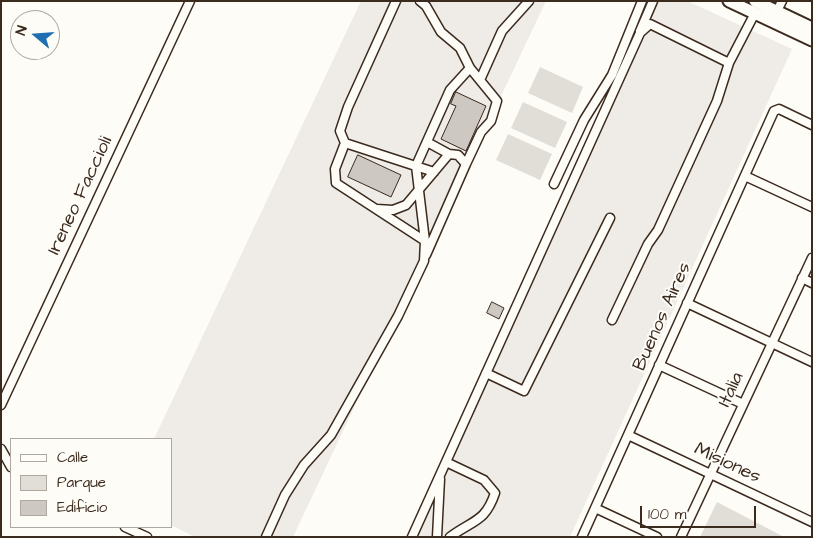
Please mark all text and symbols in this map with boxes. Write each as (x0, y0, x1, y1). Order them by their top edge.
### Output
north arrow (10, 10, 60, 60)
text: N (11, 23, 33, 38)
street label: Ireneo Faccioli (44, 133, 118, 259)
street label: Buenos Aires (629, 259, 697, 375)
street label: Italia (714, 369, 750, 411)
legend (10, 438, 172, 528)
street label: Misiones (690, 439, 764, 489)
text: Calle (57, 447, 88, 468)
text: Parque (57, 472, 106, 493)
scale bar (643, 496, 759, 528)
text: Edificio (57, 497, 107, 518)
text: 100 m (648, 504, 687, 525)

